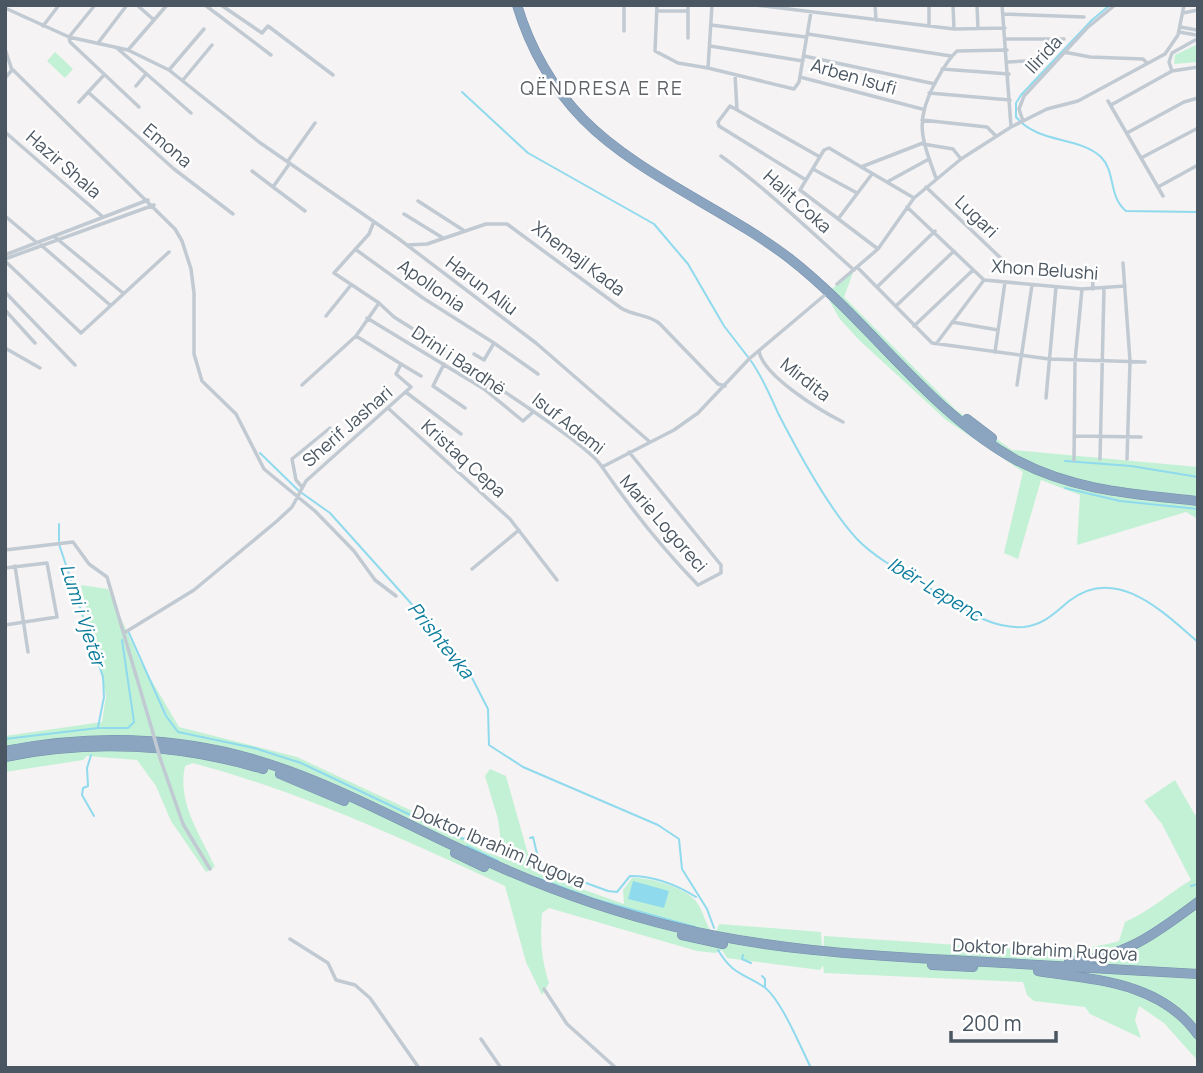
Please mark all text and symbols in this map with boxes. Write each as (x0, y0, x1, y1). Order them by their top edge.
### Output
street label: Ilirida (1019, 30, 1067, 78)
street label: Arben Isufi (808, 52, 900, 100)
district label: QËNDRESA E RE (520, 75, 684, 101)
street label: Emona (139, 118, 197, 172)
street label: Hazir Shala (21, 125, 107, 203)
street label: Halit Coka (759, 164, 837, 238)
street label: Lugari (950, 190, 1004, 242)
street label: Xhemajl Kada (528, 215, 630, 301)
street label: Harun Aliu (441, 250, 523, 320)
street label: Apollonia (394, 253, 470, 317)
street label: Xhon Belushi (991, 253, 1099, 285)
street label: Drini i Bardhë (407, 320, 511, 400)
street label: Mirdita (776, 352, 836, 406)
street label: Sherif Jashari (297, 380, 397, 472)
street label: Isuf Ademi (528, 387, 610, 459)
street label: Kristaq Cepa (417, 414, 511, 502)
street label: Marie Logoreci (615, 469, 713, 577)
water label: Ibër-Lepenc (883, 551, 988, 628)
water label: Lumi i Vjetër (54, 560, 112, 672)
water label: Prishtevka (402, 596, 481, 685)
street label: Doktor Ibrahim Rugova (409, 799, 589, 893)
street label: Doktor Ibrahim Rugova (952, 932, 1138, 966)
scale bar (951, 1000, 1056, 1044)
text: 200 m (962, 1009, 1022, 1037)

